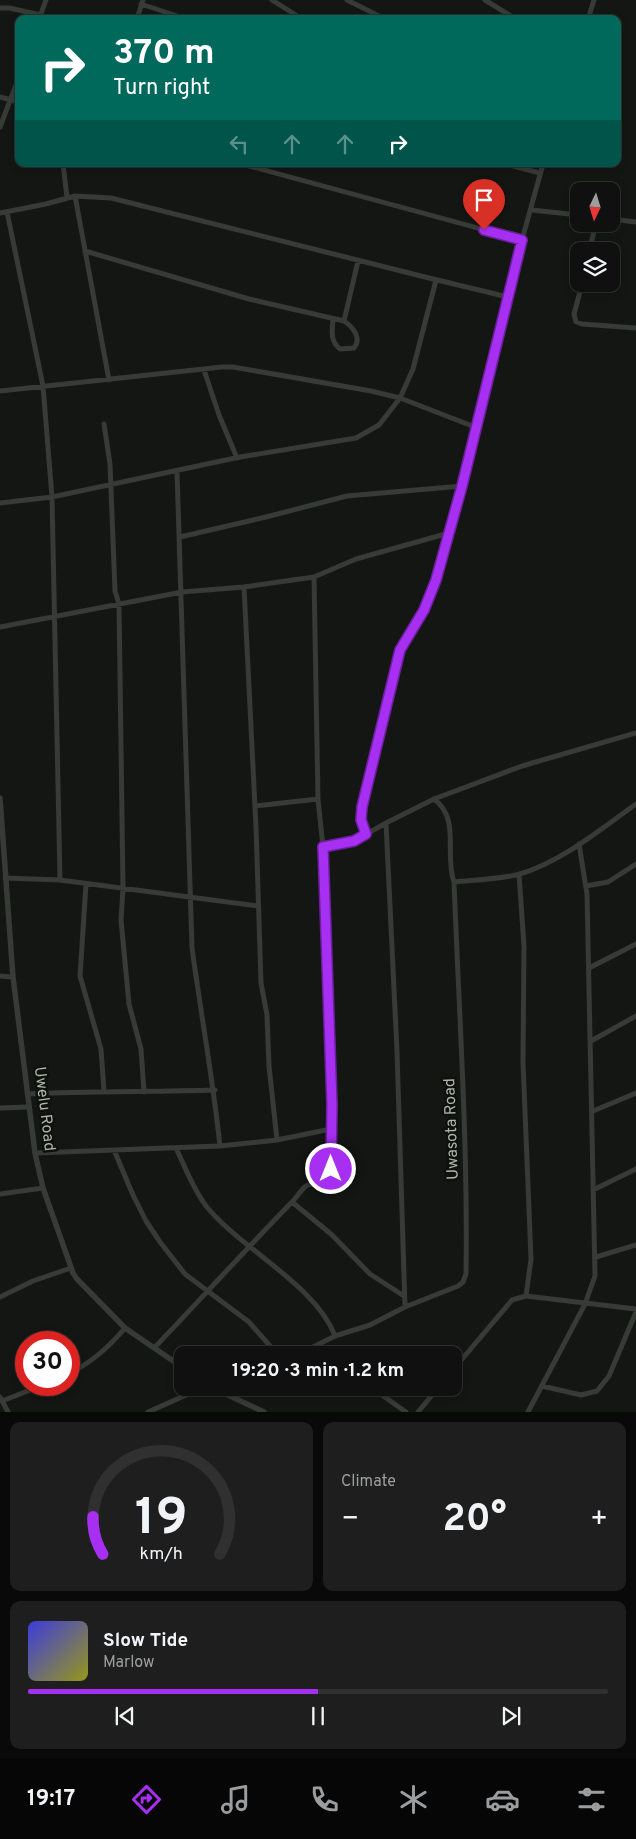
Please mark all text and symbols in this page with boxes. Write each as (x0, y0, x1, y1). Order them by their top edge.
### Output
text: 370 m (113, 32, 215, 76)
icon: right (30, 35, 95, 100)
text: Turn right (113, 75, 210, 102)
icon: left (225, 130, 253, 158)
icon: ahead (278, 130, 306, 158)
icon: ahead (331, 130, 359, 158)
icon: right (384, 130, 412, 158)
pin (463, 179, 505, 230)
north arrow (570, 182, 620, 232)
map controls (570, 182, 620, 292)
icon: arrive (470, 186, 498, 214)
button: layers (570, 242, 620, 292)
street label: Uwelu Road (29, 1066, 59, 1152)
street label: Uwasota Road (440, 1078, 464, 1180)
position arrow (304, 1142, 356, 1194)
speed limit sign: 30 (15, 1331, 80, 1396)
text: 19:20 · 3 min · 1.2 km (232, 1359, 404, 1383)
text: Climate (341, 1472, 396, 1492)
text: 19 (135, 1487, 188, 1553)
text: 20° (442, 1496, 507, 1545)
text: − (341, 1502, 359, 1538)
text: + (590, 1502, 608, 1538)
text: km/h (140, 1543, 183, 1566)
text: Slow Tide (103, 1629, 188, 1653)
text: Marlow (103, 1653, 155, 1673)
icon: previous (111, 1702, 139, 1730)
icon: pause (304, 1702, 332, 1730)
icon: next (497, 1702, 525, 1730)
icon: directions (129, 1782, 164, 1817)
icon: music (218, 1782, 253, 1817)
icon: phone (307, 1782, 342, 1817)
icon: climate (396, 1782, 431, 1817)
icon: car (485, 1782, 520, 1817)
icon: filters (574, 1782, 609, 1817)
text: 19:17 (27, 1786, 75, 1813)

